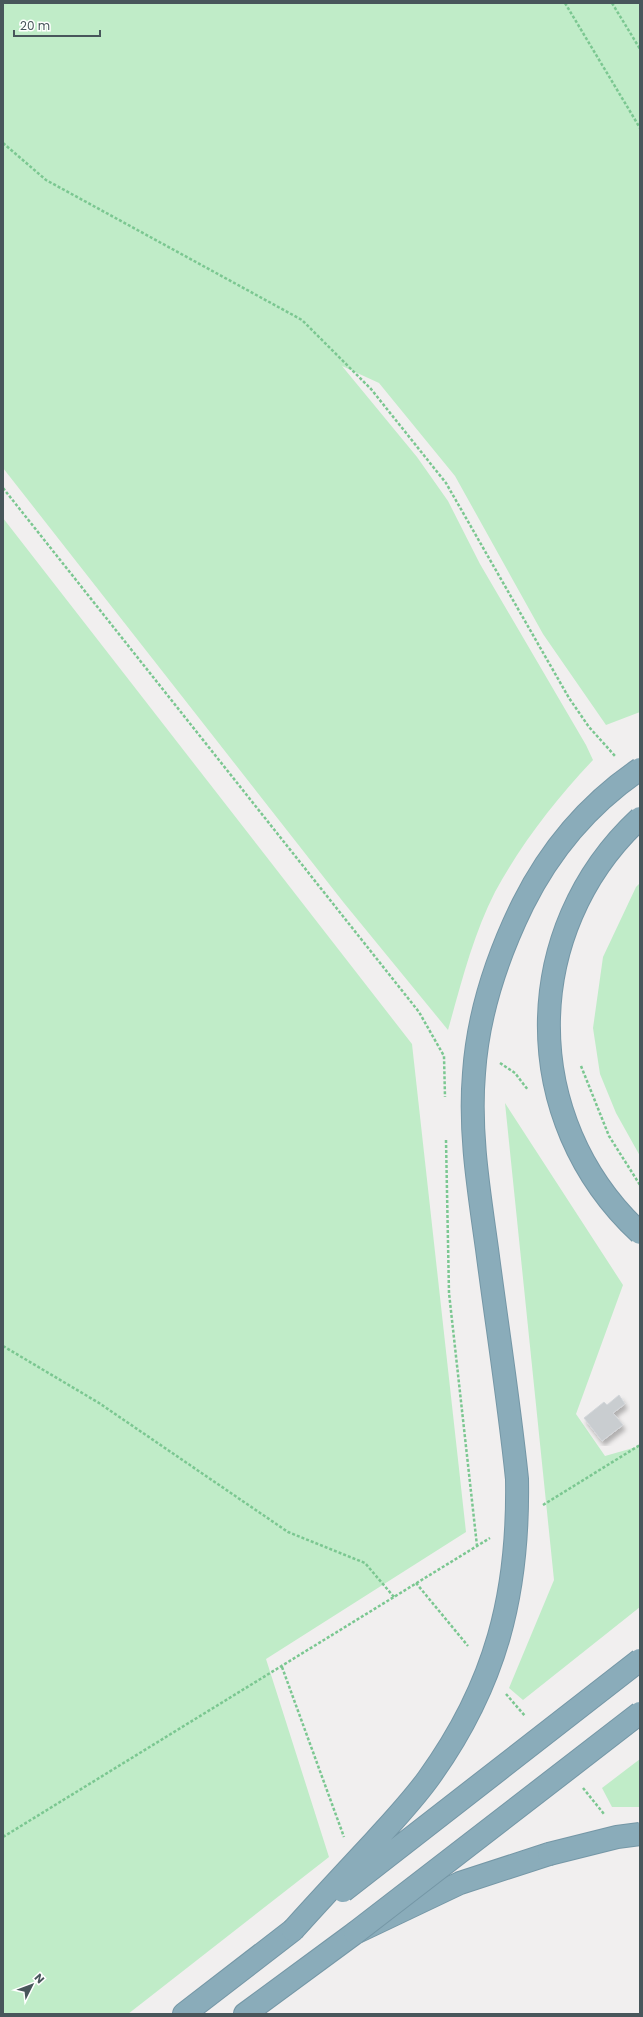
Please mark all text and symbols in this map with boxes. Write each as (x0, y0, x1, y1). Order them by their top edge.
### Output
scale bar (14, 12, 100, 38)
text: 20 m (20, 17, 50, 34)
north arrow (12, 1965, 52, 2005)
text: N (31, 1970, 48, 1987)

